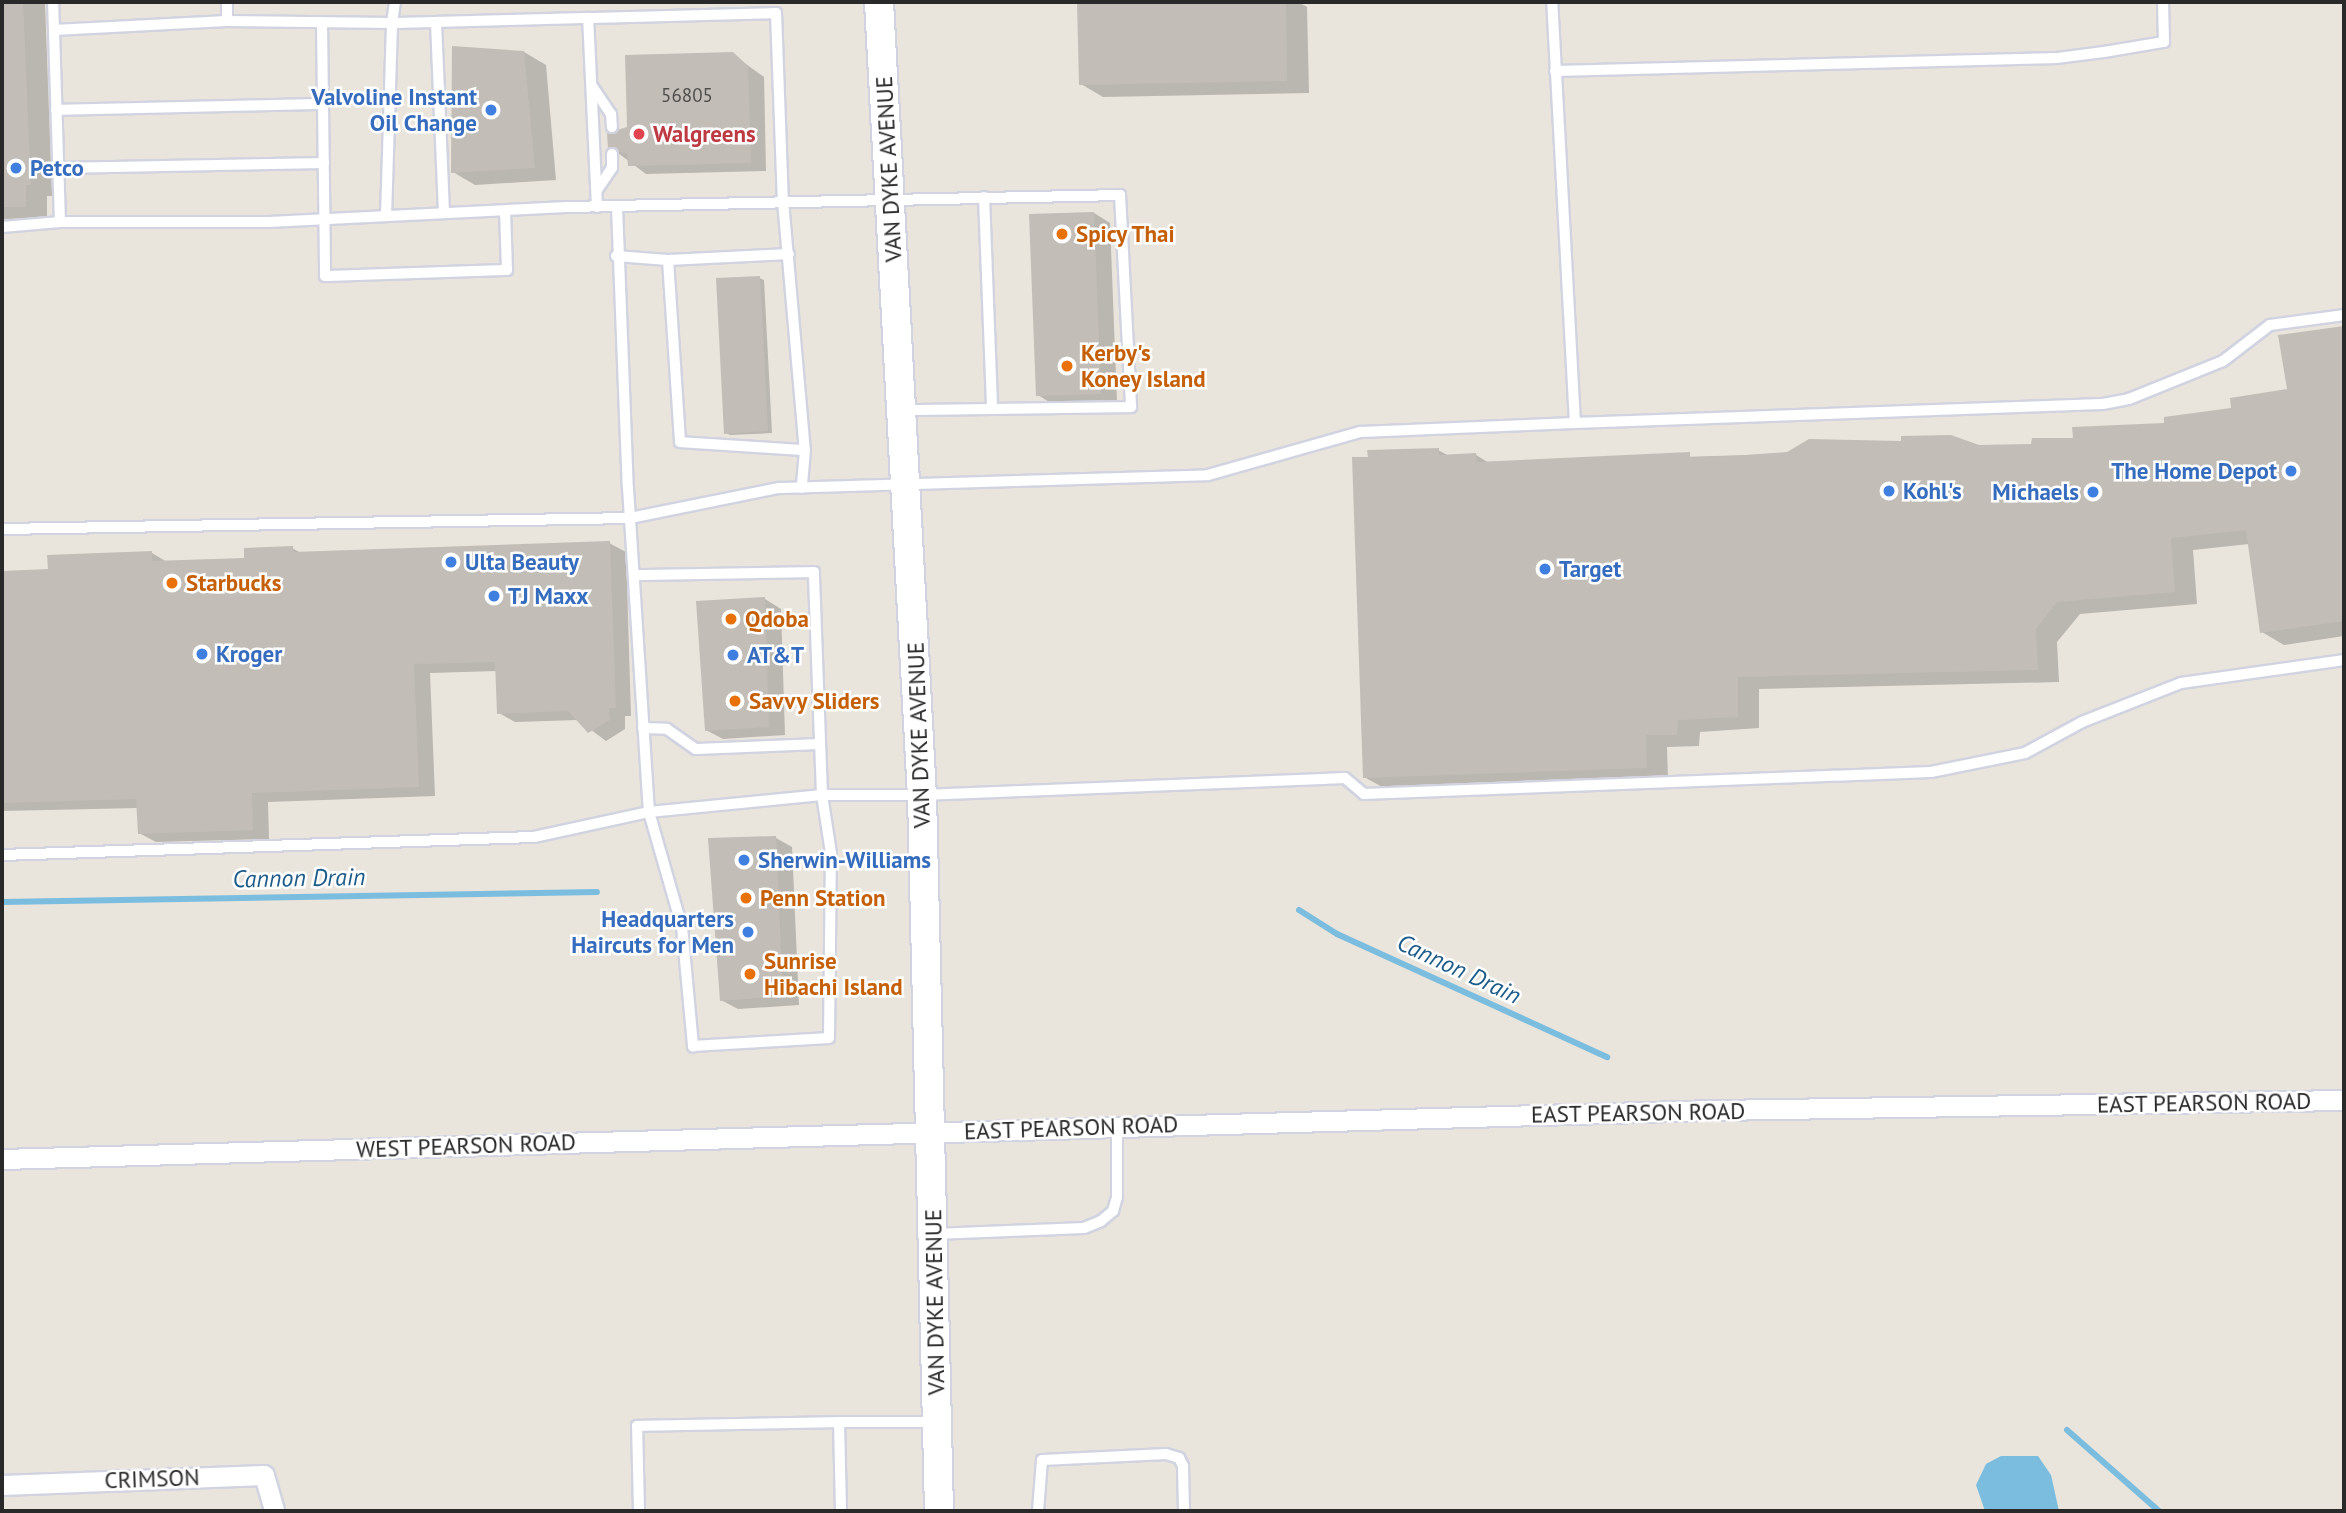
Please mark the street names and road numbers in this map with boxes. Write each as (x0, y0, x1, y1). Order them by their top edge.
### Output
street label: VAN DYKE AVENUE (870, 75, 908, 263)
street label: VAN DYKE AVENUE (902, 641, 936, 829)
street label: EAST PEARSON ROAD (2096, 1087, 2312, 1119)
street label: EAST PEARSON ROAD (1530, 1097, 1746, 1129)
street label: EAST PEARSON ROAD (963, 1110, 1179, 1146)
street label: WEST PEARSON ROAD (355, 1128, 577, 1164)
street label: VAN DYKE AVENUE (920, 1208, 950, 1396)
street label: CRIMSON (104, 1464, 200, 1494)

